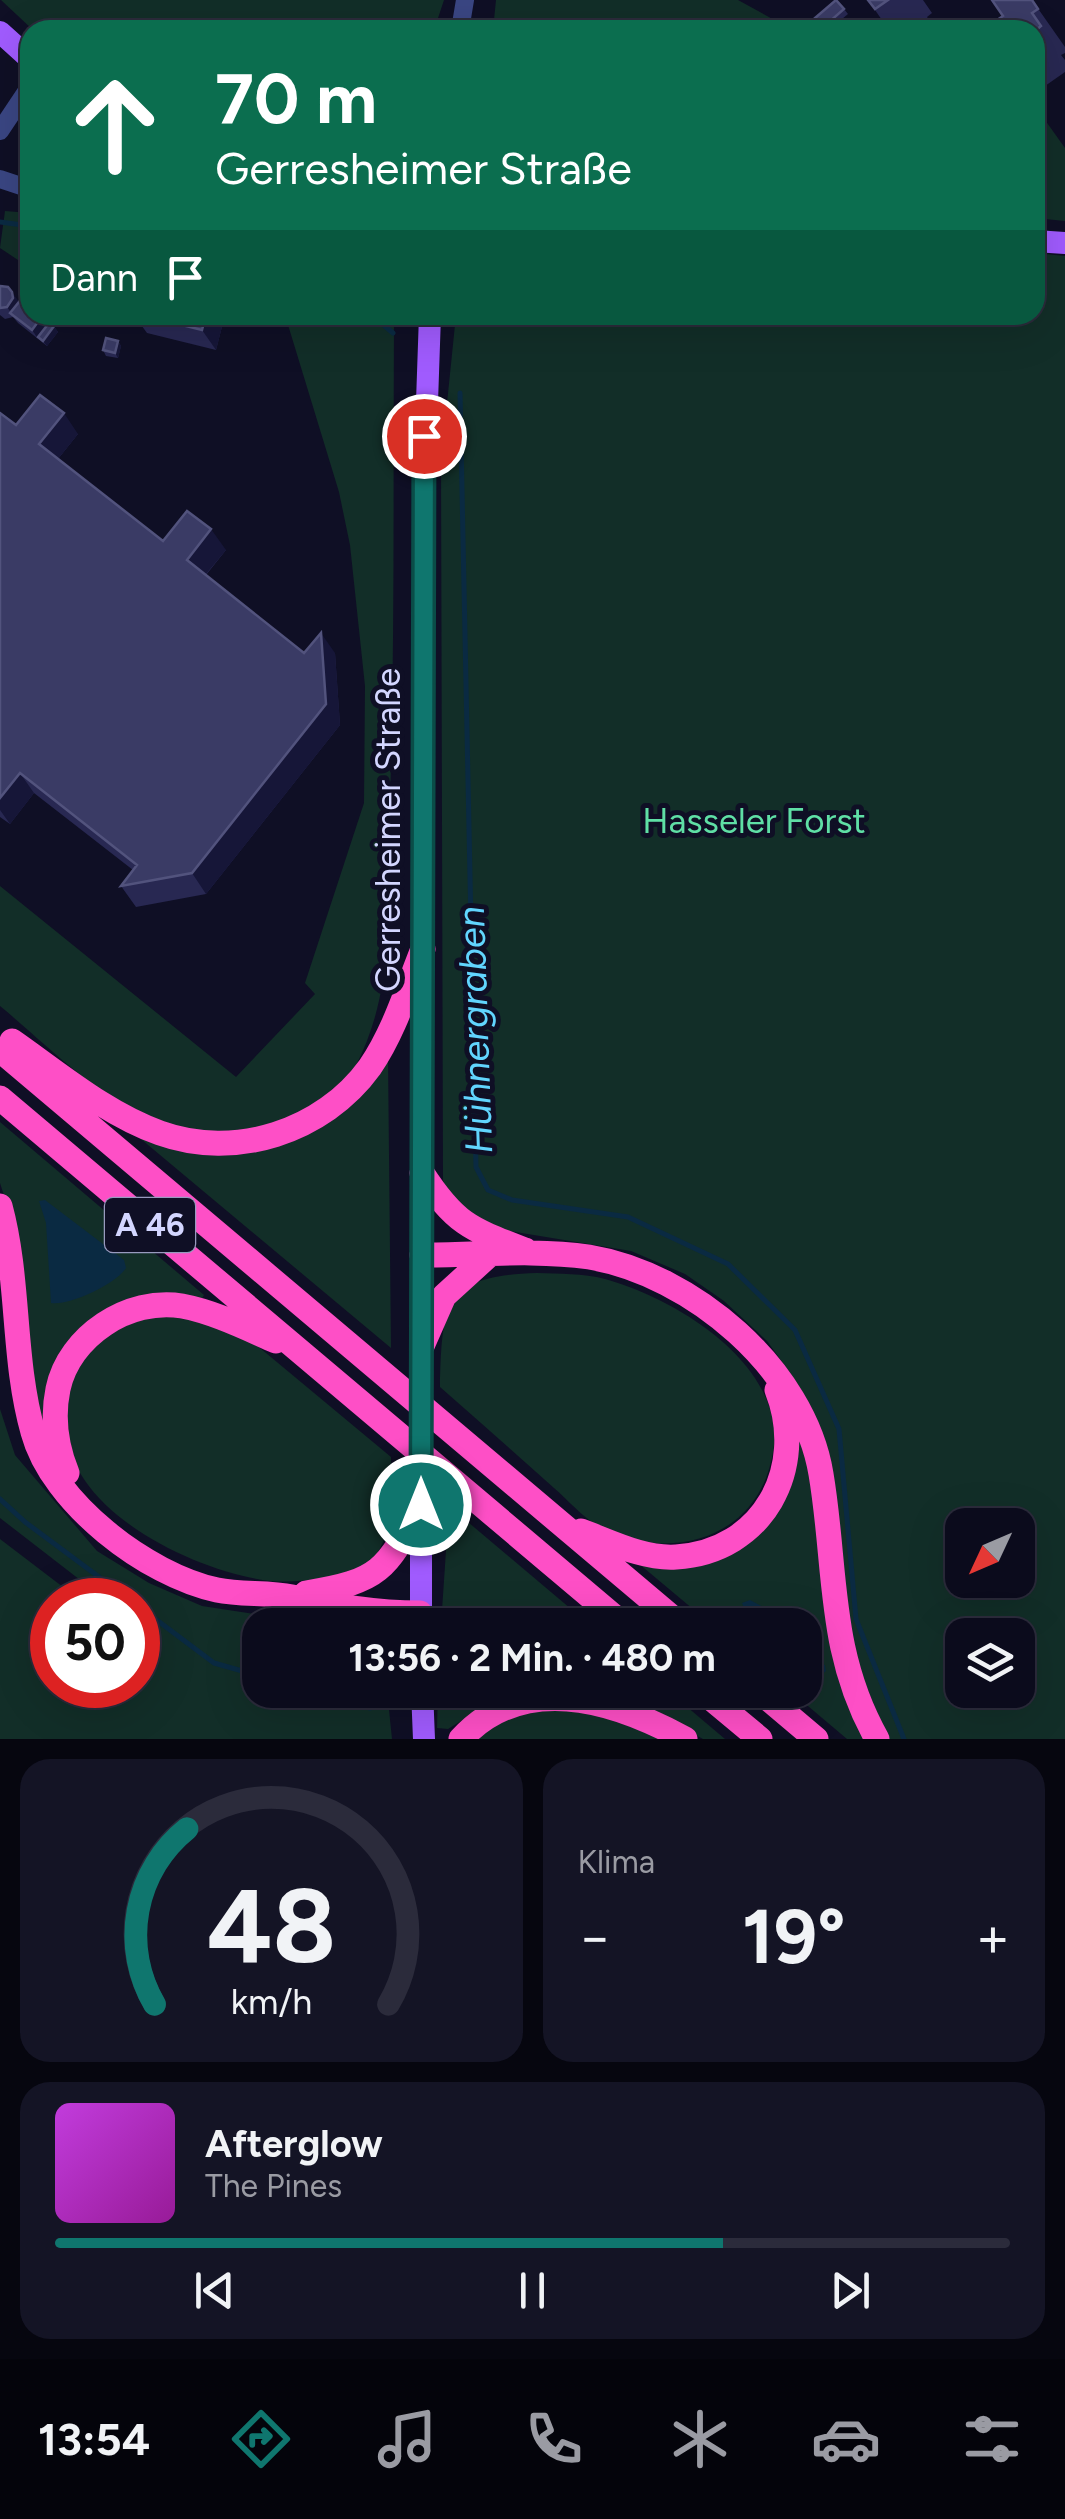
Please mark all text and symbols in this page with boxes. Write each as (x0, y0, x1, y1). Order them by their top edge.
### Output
text: 70 m (215, 56, 377, 141)
icon: ahead (50, 60, 180, 190)
text: Gerresheimer Straße (215, 141, 632, 195)
icon: arrive (158, 250, 213, 305)
text: Dann (50, 255, 138, 301)
pin (382, 394, 467, 479)
icon: arrive (397, 409, 452, 464)
street label: Gerresheimer Straße (367, 668, 409, 992)
park label: Hasseler Forst (642, 800, 866, 842)
water label: Hühnergraben (448, 905, 502, 1155)
road number: A 46 (105, 1198, 195, 1252)
position arrow (369, 1453, 473, 1557)
north arrow (945, 1508, 1035, 1598)
map controls (945, 1508, 1035, 1708)
speed limit sign: 50 (30, 1578, 160, 1708)
button: layers (945, 1618, 1035, 1708)
text: 13:56 · 2 Min. · 480 m (348, 1635, 716, 1681)
text: Klima (578, 1843, 655, 1881)
text: 48 (207, 1863, 336, 1988)
text: 19° (742, 1892, 846, 1982)
text: − (578, 1904, 612, 1970)
text: + (976, 1904, 1010, 1970)
text: km/h (230, 1980, 312, 2023)
text: Afterglow (205, 2121, 383, 2167)
text: The Pines (205, 2167, 342, 2205)
icon: previous (187, 2263, 242, 2318)
icon: pause (505, 2263, 560, 2318)
icon: next (823, 2263, 878, 2318)
icon: directions (226, 2404, 296, 2474)
icon: music (372, 2404, 442, 2474)
icon: phone (519, 2404, 589, 2474)
icon: climate (665, 2404, 735, 2474)
icon: car (811, 2404, 881, 2474)
icon: filters (957, 2404, 1027, 2474)
text: 13:54 (38, 2412, 150, 2466)

